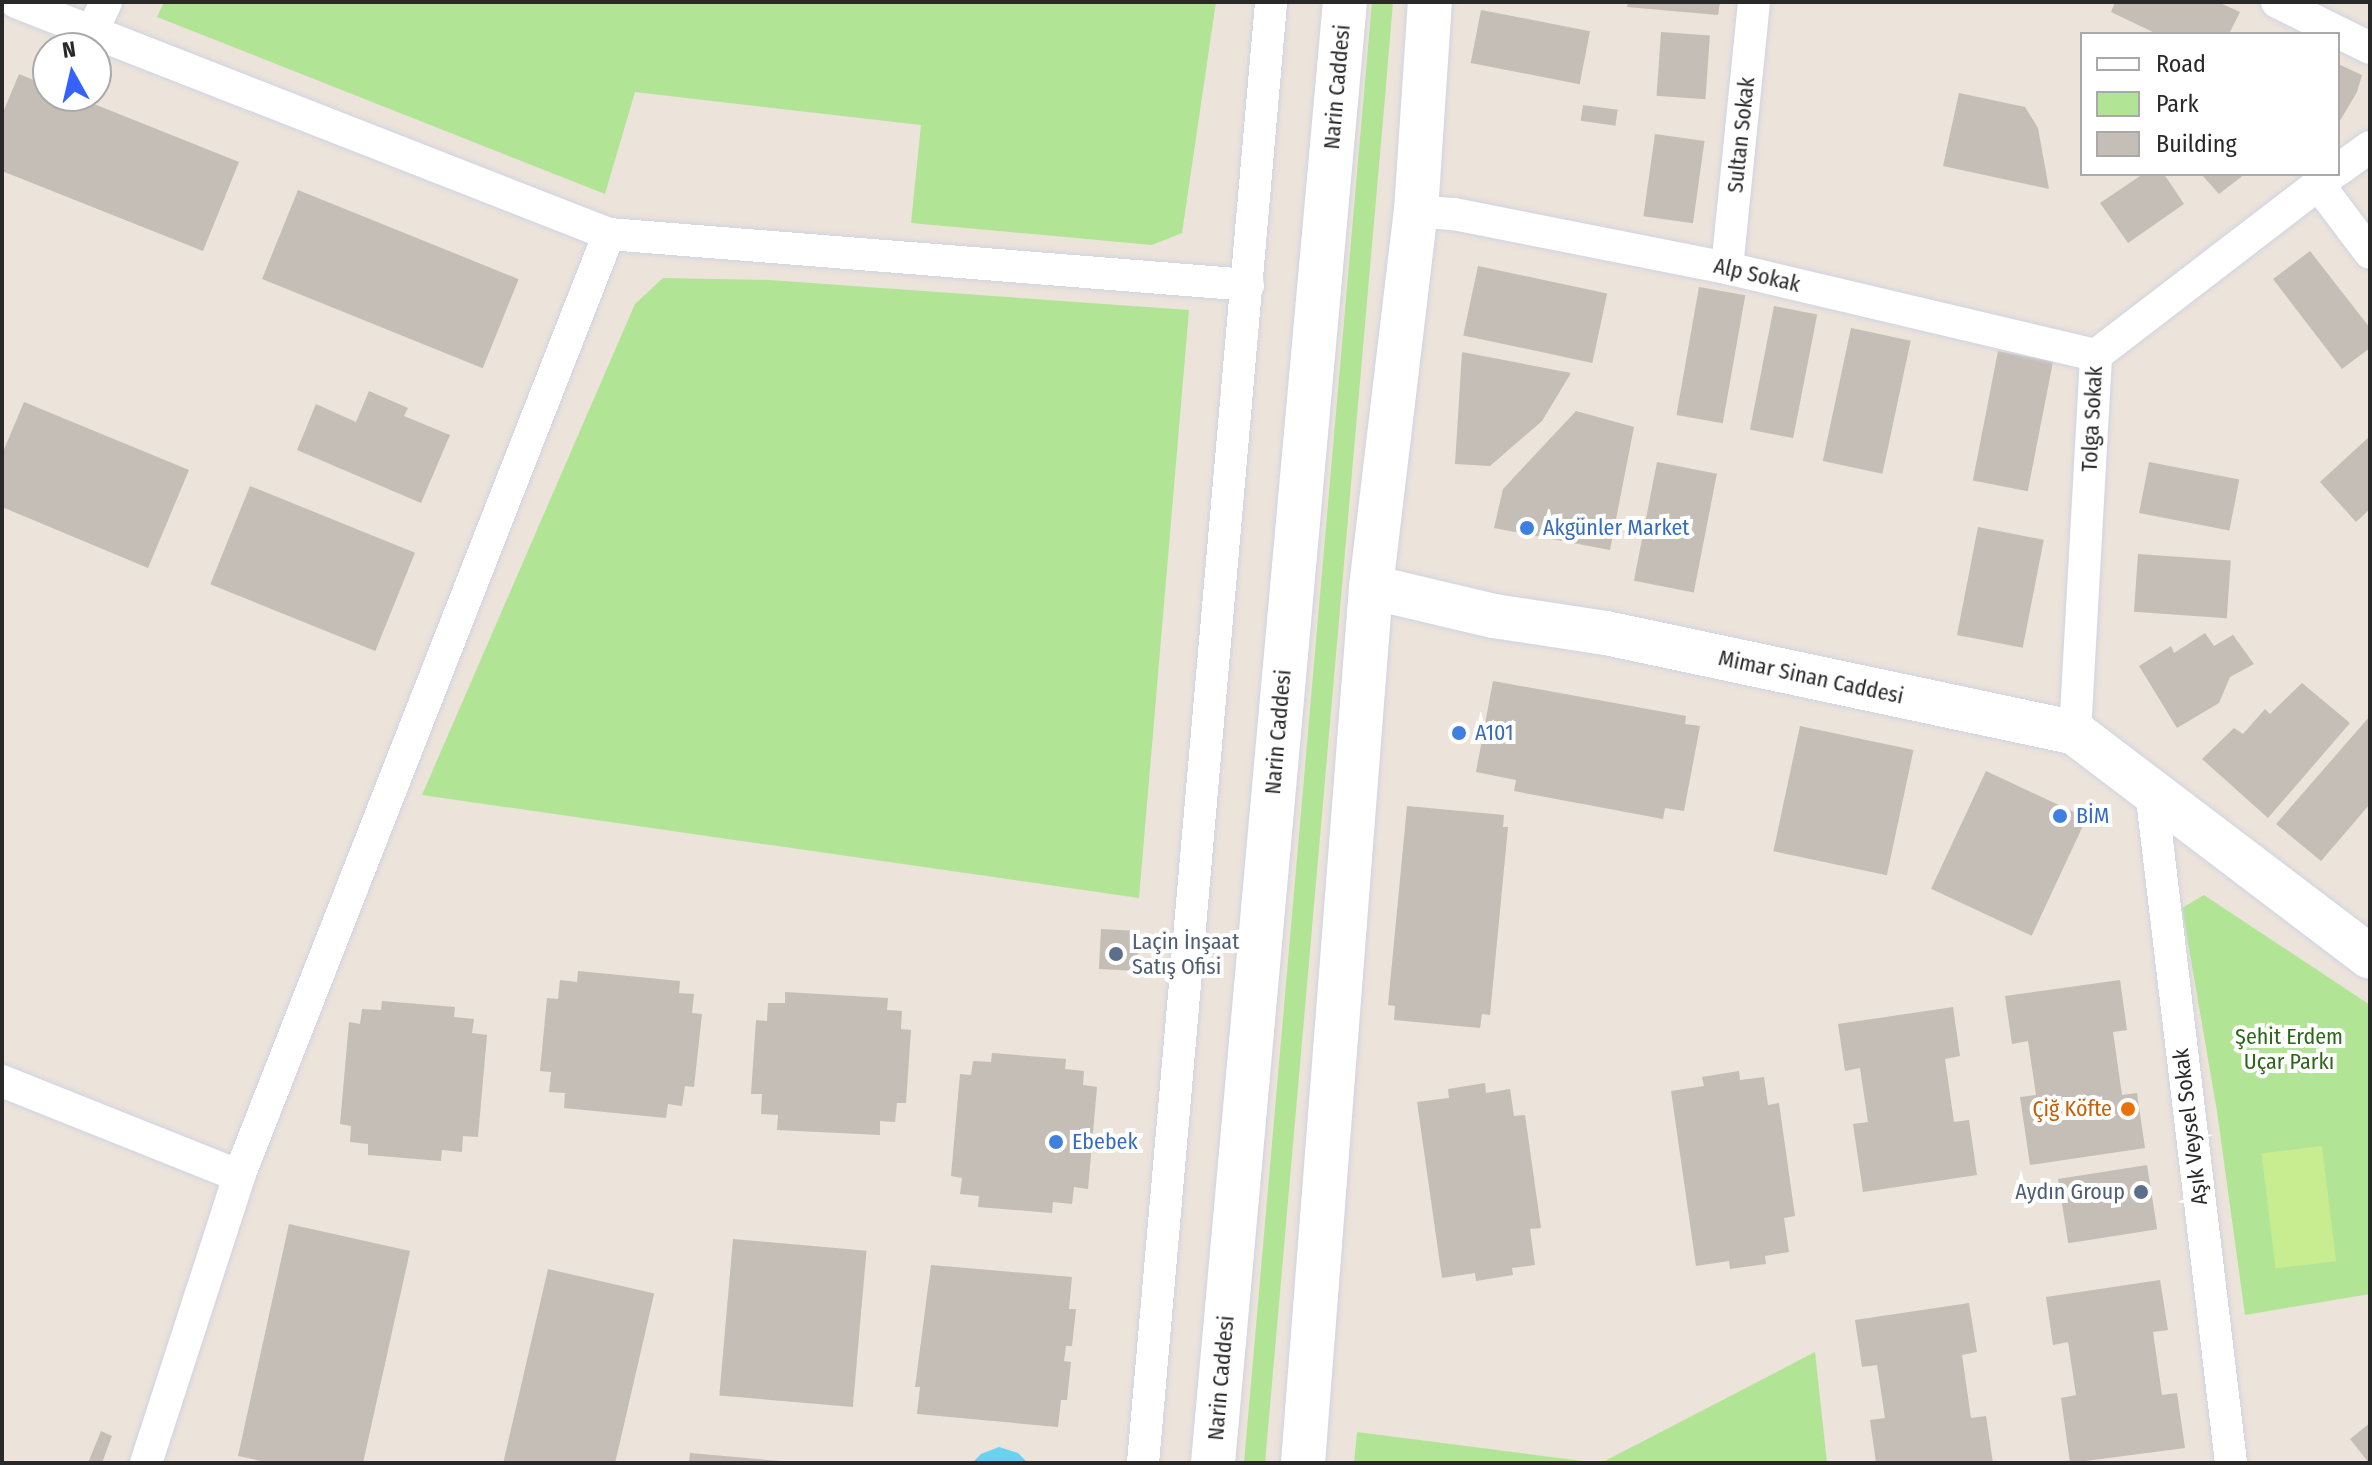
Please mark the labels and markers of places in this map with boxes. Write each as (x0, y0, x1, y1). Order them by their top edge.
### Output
place label: Akgünler Market (1543, 515, 1690, 541)
marker: Akgünler Market (1518, 519, 1536, 537)
place label: A101 (1475, 720, 1514, 746)
marker: A101 (1450, 724, 1468, 742)
place label: BİM (2076, 803, 2109, 829)
marker: BİM (2051, 807, 2069, 825)
place label: Laçin İnşaat Satış Ofisi (1132, 928, 1239, 980)
marker: Laçin İnşaat Satış Ofisi (1107, 945, 1125, 963)
place label: Çiğ Köfte (2032, 1096, 2112, 1122)
marker: Çiğ Köfte (2119, 1100, 2137, 1118)
place label: Ebebek (1072, 1129, 1138, 1155)
marker: Ebebek (1047, 1133, 1065, 1151)
place label: Aydın Group (2015, 1179, 2125, 1205)
marker: Aydın Group (2132, 1183, 2150, 1201)

